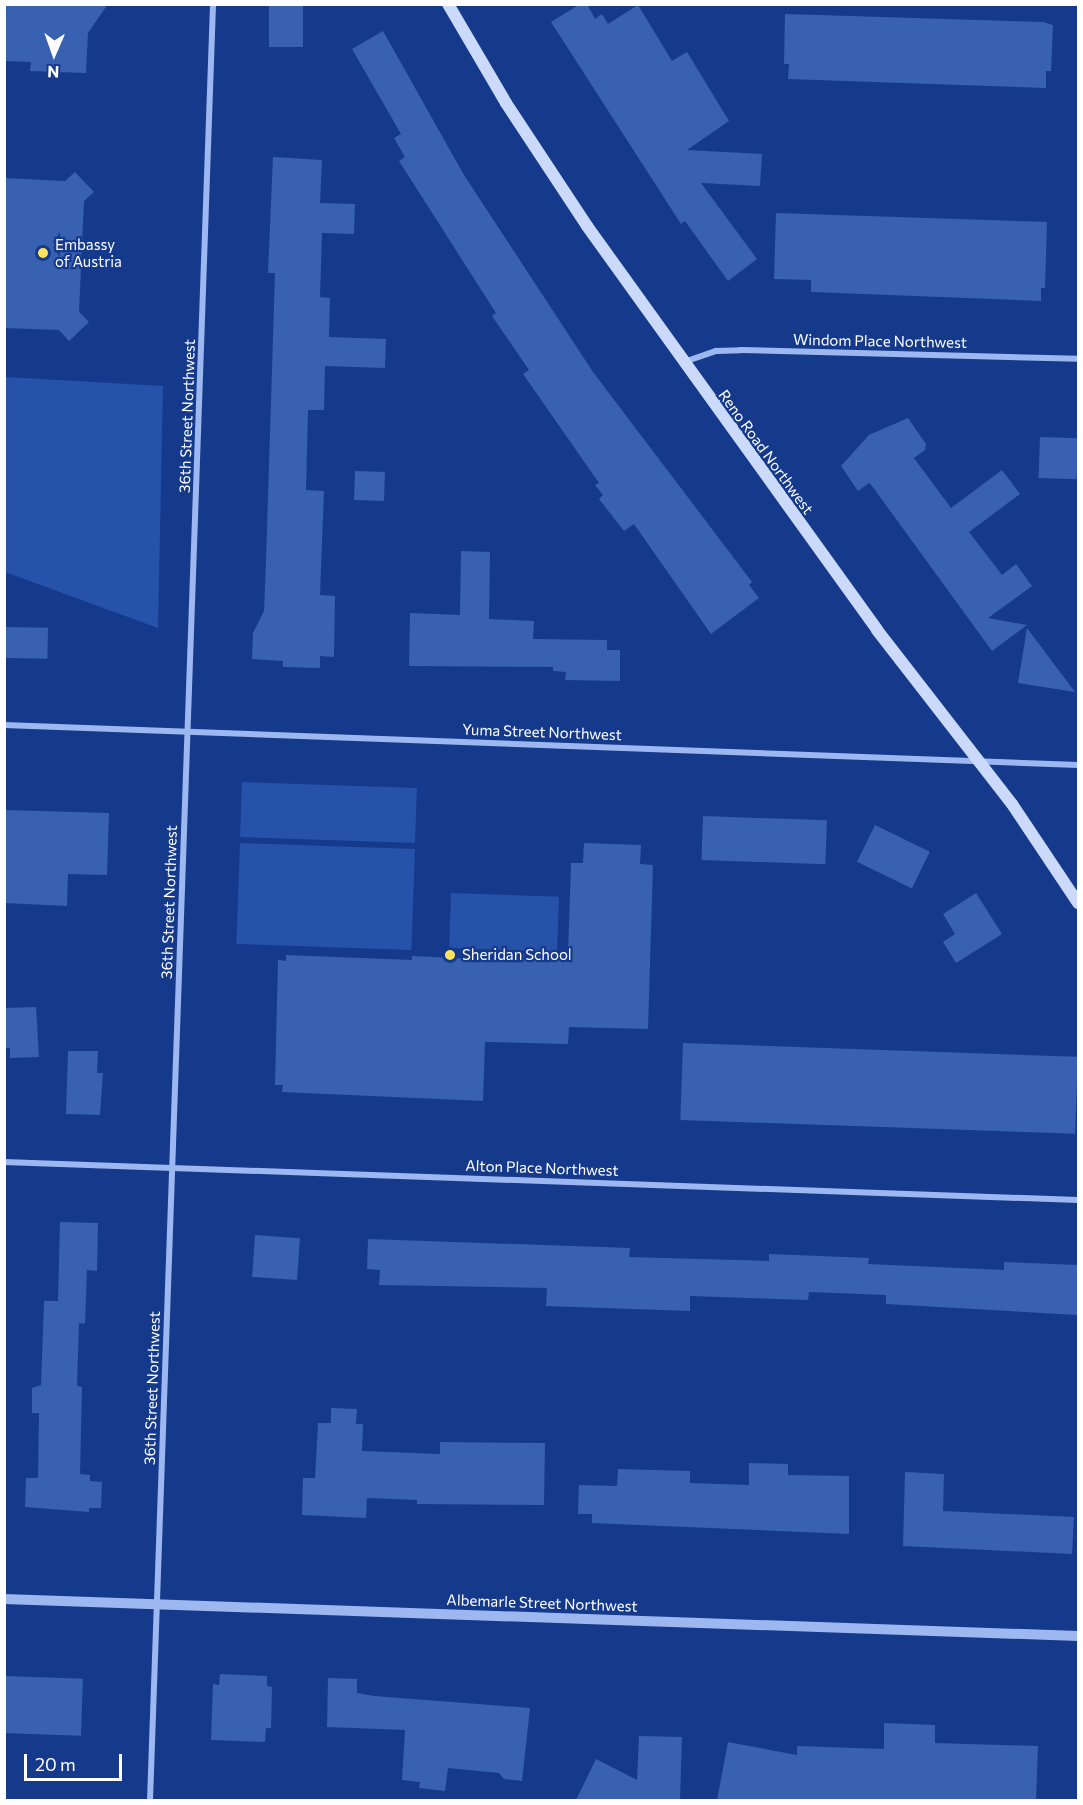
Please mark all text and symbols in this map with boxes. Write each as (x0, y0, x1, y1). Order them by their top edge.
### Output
north arrow (24, 24, 84, 84)
text: N (47, 63, 60, 82)
place label: Embassy of Austria (55, 235, 122, 270)
marker: Embassy of Austria (36, 246, 50, 260)
street label: Windom Place Northwest (793, 330, 967, 352)
street label: 36th Street Northwest (175, 339, 199, 493)
street label: Reno Road Northwest (715, 386, 817, 518)
street label: Yuma Street Northwest (462, 720, 622, 744)
street label: 36th Street Northwest (157, 825, 181, 979)
place label: Sheridan School (462, 946, 572, 964)
marker: Sheridan School (443, 948, 457, 962)
street label: Alton Place Northwest (465, 1156, 619, 1180)
street label: 36th Street Northwest (140, 1311, 164, 1465)
street label: Albemarle Street Northwest (446, 1591, 638, 1615)
scale bar (27, 1742, 124, 1780)
text: 20 m (35, 1753, 76, 1775)

